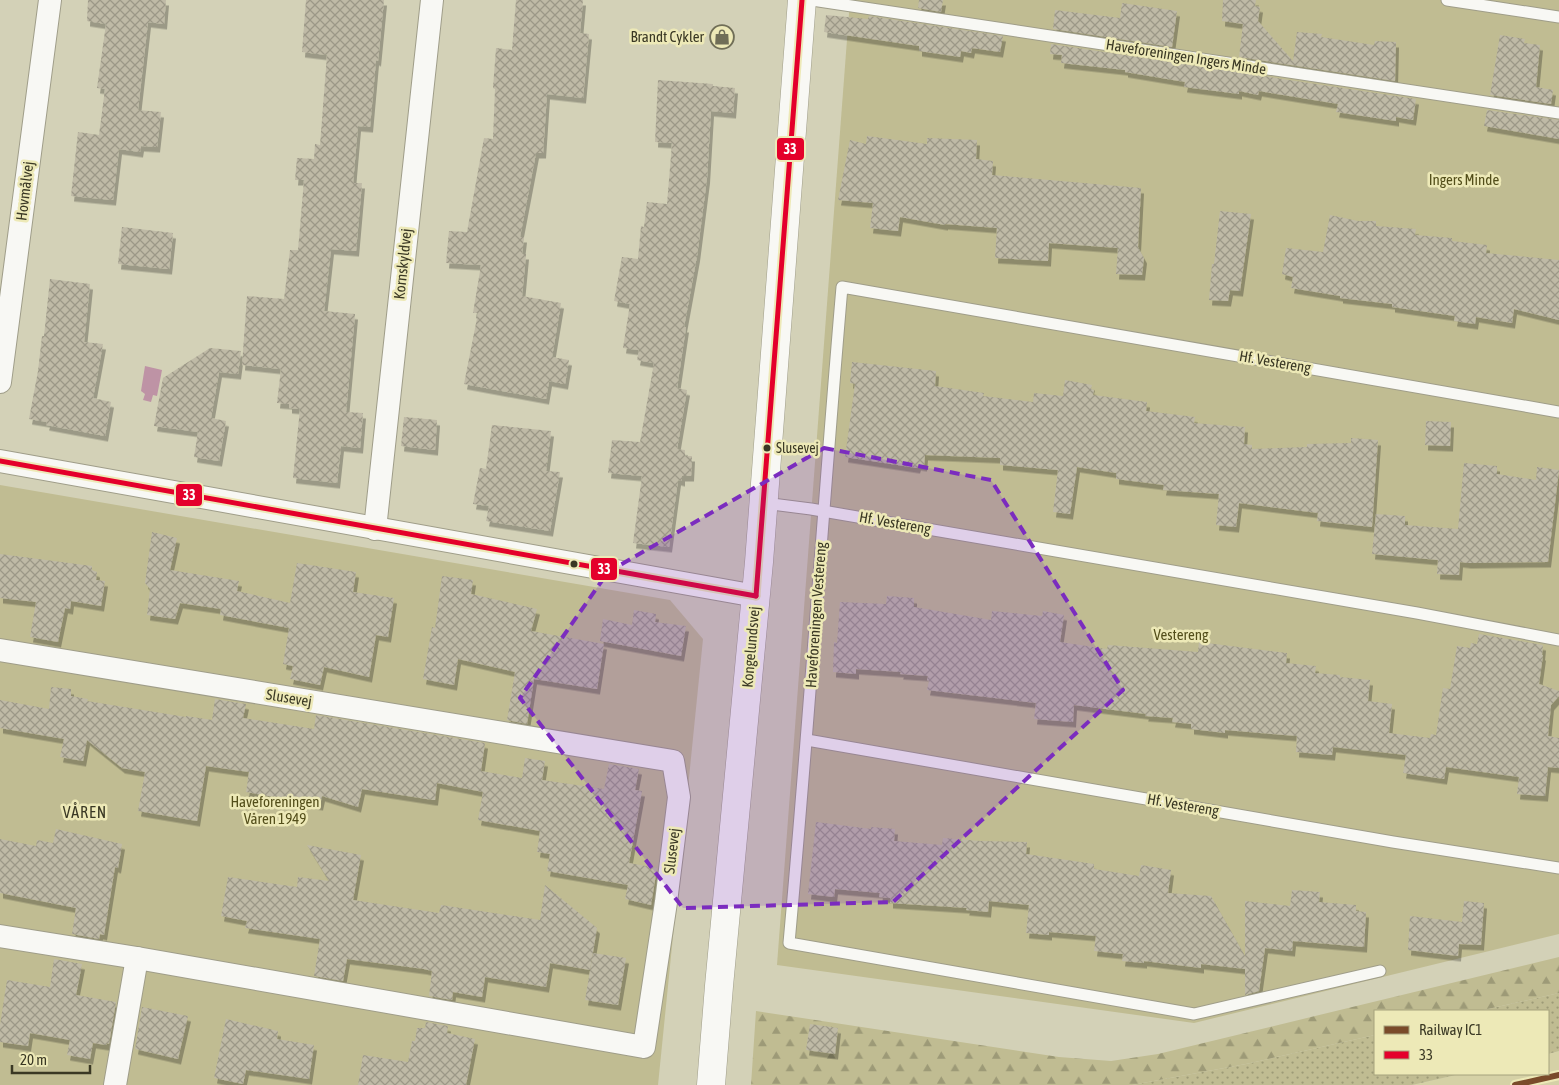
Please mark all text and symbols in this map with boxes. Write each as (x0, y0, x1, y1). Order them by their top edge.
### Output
shop icon: Brandt Cykler (709, 24, 735, 50)
place label: Brandt Cykler (630, 28, 705, 45)
street label: Haveforeningen Ingers Minde (1105, 35, 1267, 78)
line badge: 33 (776, 137, 805, 161)
text: 33 (783, 141, 797, 157)
street label: Hovmålvej (12, 160, 37, 222)
park label: Ingers Minde (1429, 171, 1499, 188)
street label: Kornskyldvej (390, 228, 415, 300)
street label: Hf. Vestereng (1238, 347, 1313, 376)
place label: Slusevej (776, 440, 819, 456)
marker: Slusevej (762, 443, 772, 453)
line badge: 33 (175, 483, 203, 507)
text: 33 (182, 487, 196, 503)
street label: Hf. Vestereng (858, 508, 933, 537)
street label: Haveforeningen Vestereng (802, 541, 829, 688)
line badge: 33 (590, 557, 618, 581)
unlabelled marker (569, 559, 579, 569)
text: 33 (597, 561, 611, 577)
street label: Kongelundsvej (738, 606, 763, 688)
park label: Vestereng (1154, 626, 1209, 643)
street label: Slusevej (265, 686, 313, 709)
street label: Hf. Vestereng (1146, 790, 1221, 819)
park label: Haveforeningen Våren 1949 (230, 793, 320, 827)
district label: VÅREN (63, 802, 107, 821)
street label: Slusevej (660, 827, 683, 875)
legend (1374, 1010, 1549, 1075)
text: Railway IC1 (1419, 1021, 1482, 1038)
scale bar (12, 1042, 90, 1074)
text: 33 (1419, 1046, 1433, 1063)
text: 20 m (20, 1051, 47, 1068)

